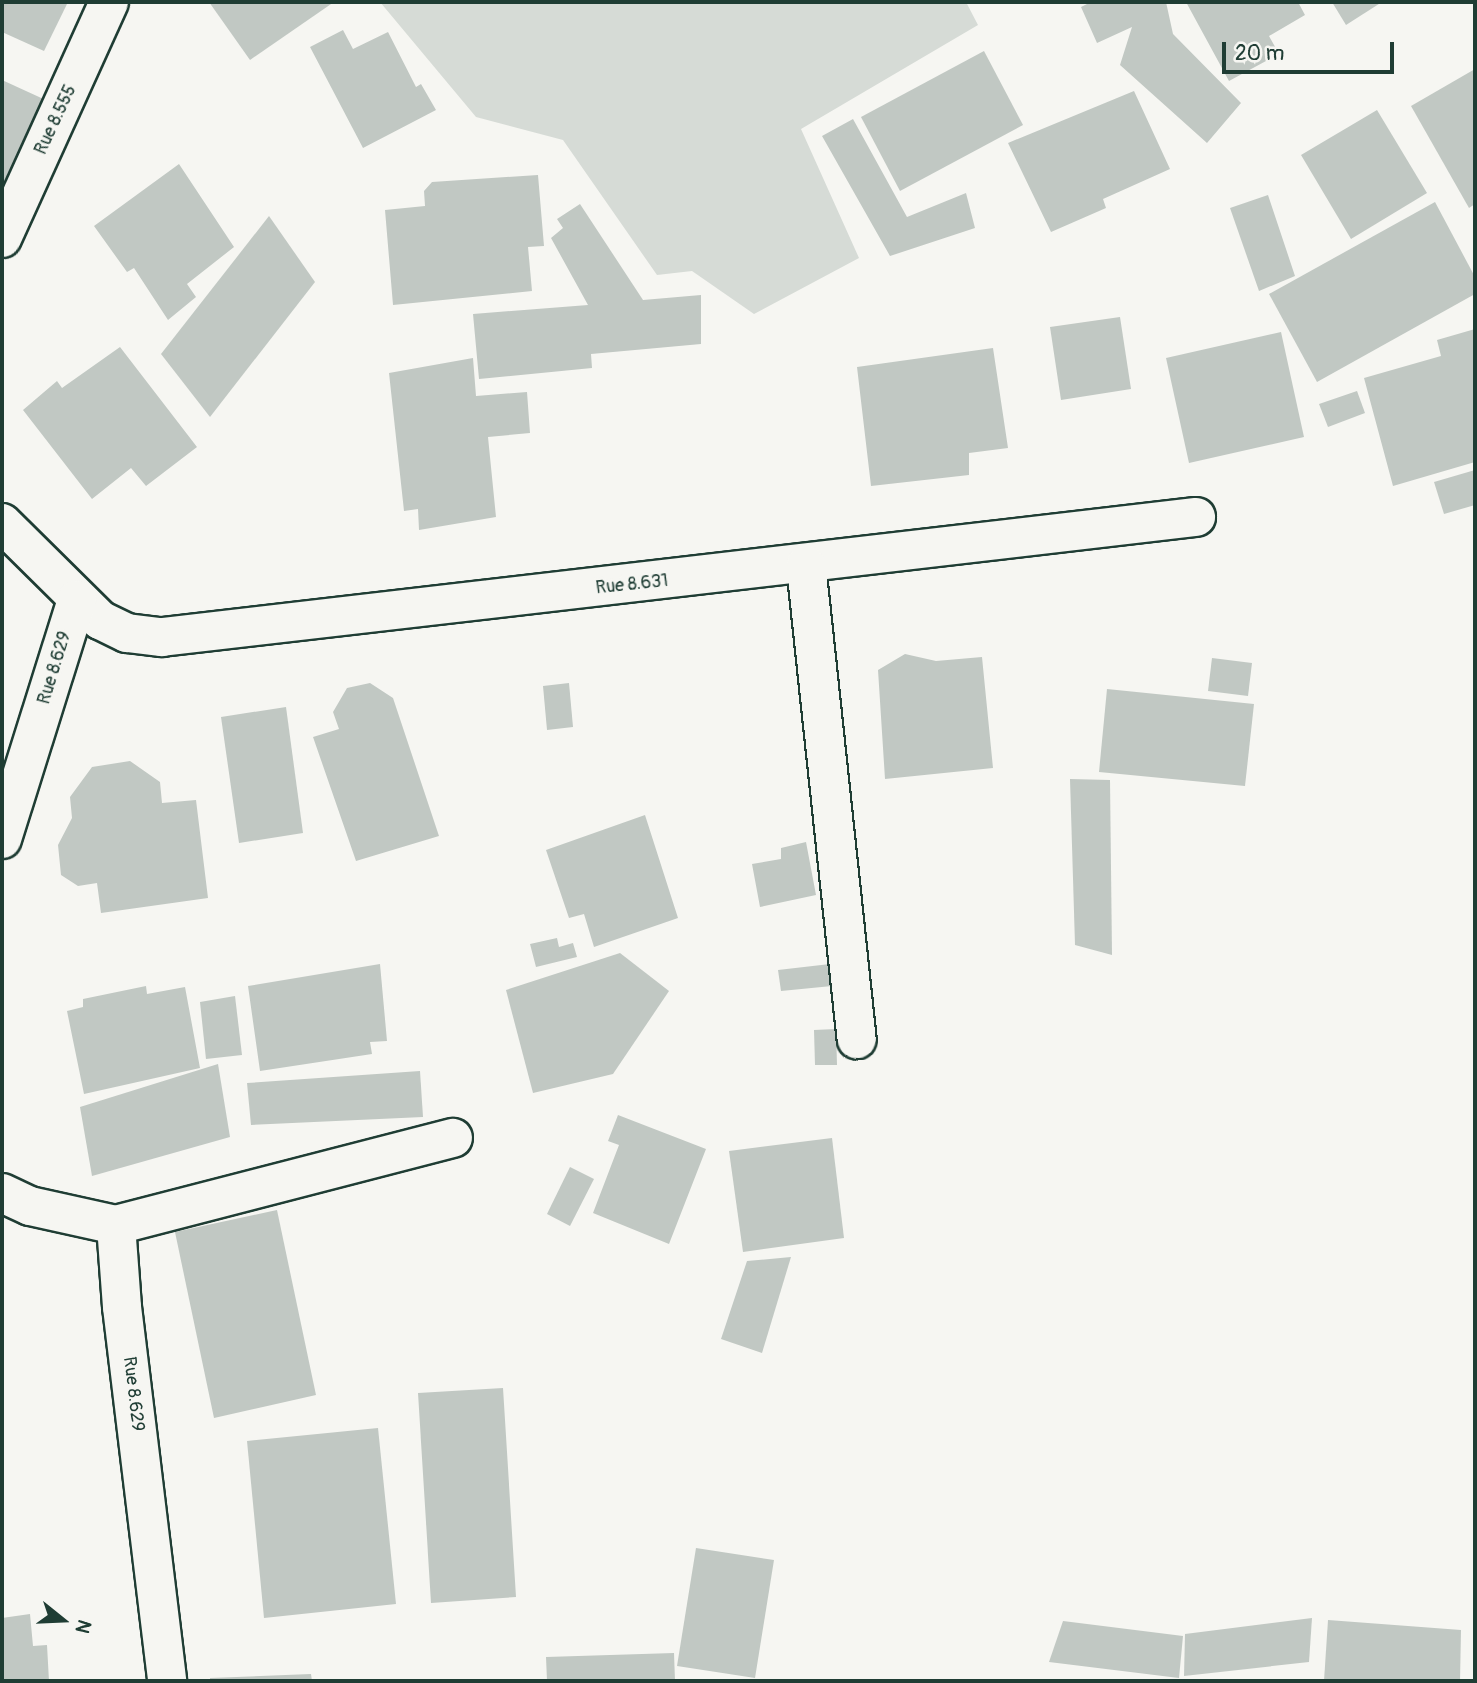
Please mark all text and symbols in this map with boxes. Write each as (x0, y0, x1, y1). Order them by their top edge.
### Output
scale bar (1225, 28, 1396, 72)
text: 20 m (1235, 40, 1284, 67)
street label: Rue 8.555 (30, 82, 82, 158)
street label: Rue 8.631 (595, 570, 669, 600)
street label: Rue 8.629 (34, 629, 76, 707)
street label: Rue 8.629 (118, 1355, 148, 1433)
north arrow (28, 1585, 98, 1655)
text: N (70, 1617, 96, 1636)

